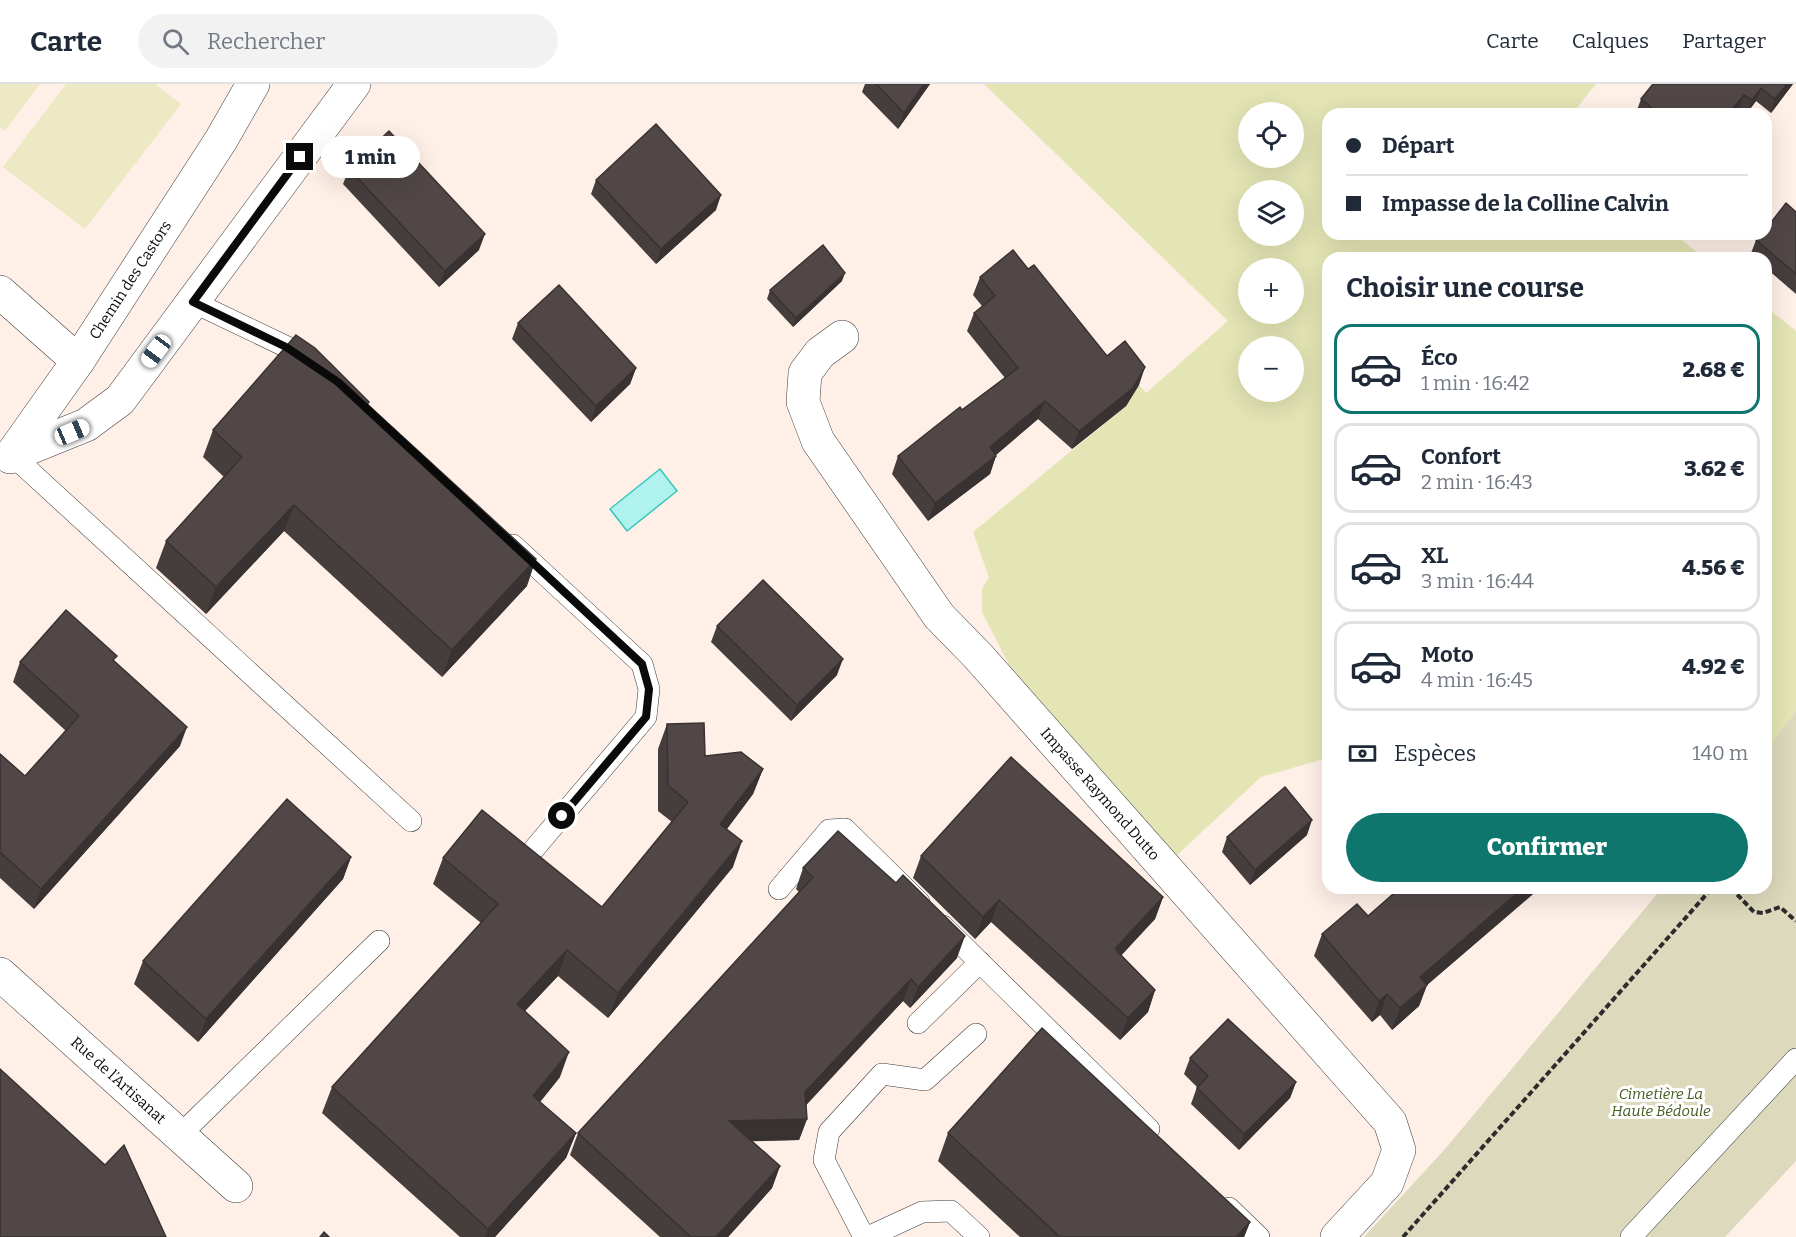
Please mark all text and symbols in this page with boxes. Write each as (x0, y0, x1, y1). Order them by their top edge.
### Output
search box (138, 14, 558, 68)
text: Carte (30, 25, 102, 58)
icon: search (159, 25, 192, 58)
text: Rechercher (207, 28, 325, 55)
text: Carte (1486, 28, 1539, 54)
text: Calques (1572, 28, 1649, 54)
text: Partager (1682, 28, 1766, 54)
map controls (1238, 102, 1304, 402)
button: locate (1238, 102, 1304, 168)
text: Départ (1382, 132, 1454, 159)
callout: 1 min (321, 136, 420, 178)
route end (286, 143, 313, 170)
text: 1 min (345, 145, 396, 169)
button: layers (1238, 180, 1304, 246)
text: Impasse de la Colline Calvin (1382, 190, 1669, 217)
street label: Chemin des Castors (85, 217, 175, 343)
button: + (1238, 258, 1304, 324)
text: Choisir une course (1346, 272, 1584, 304)
car (138, 331, 174, 371)
button: − (1238, 336, 1304, 402)
icon: car (1349, 342, 1403, 396)
text: Éco (1421, 344, 1458, 371)
text: 2.68 € (1683, 356, 1745, 383)
text: 1 min · 16:42 (1421, 371, 1530, 395)
car (52, 417, 92, 447)
icon: car (1349, 441, 1403, 495)
text: Confort (1421, 443, 1501, 470)
text: 3.62 € (1684, 455, 1745, 482)
text: 2 min · 16:43 (1421, 470, 1533, 494)
icon: car (1349, 540, 1403, 594)
text: XL (1421, 542, 1448, 569)
text: 4.56 € (1682, 554, 1745, 581)
text: 3 min · 16:44 (1421, 569, 1534, 593)
icon: car (1349, 639, 1403, 693)
text: Moto (1421, 641, 1474, 668)
text: 4.92 € (1682, 653, 1745, 680)
text: 4 min · 16:45 (1421, 668, 1533, 692)
street label: Impasse Raymond Dutto (1037, 724, 1164, 864)
icon: cash (1346, 737, 1379, 770)
text: Espèces (1394, 740, 1476, 767)
text: 140 m (1692, 741, 1748, 765)
route start (548, 802, 575, 829)
button: Confirmer (1346, 813, 1748, 882)
street label: Rue de l’Artisanat (67, 1033, 170, 1128)
park label: Cimetière La Haute Bédoule (1611, 1085, 1711, 1120)

